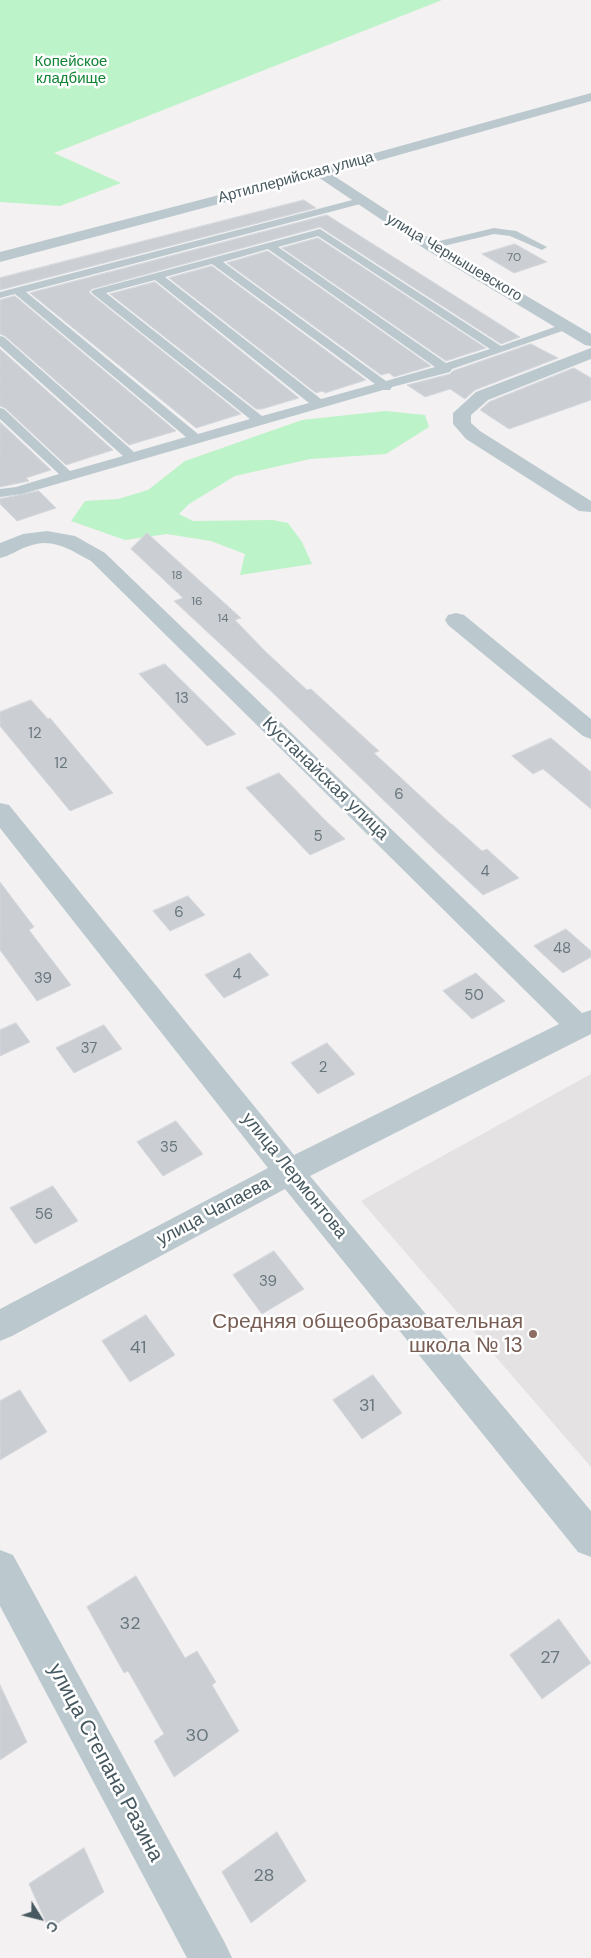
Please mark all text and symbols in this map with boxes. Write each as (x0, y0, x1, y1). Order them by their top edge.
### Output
park label: Копейское кладбище (35, 53, 107, 88)
street label: Артиллерийская улица (216, 149, 376, 207)
street label: улица Чернышевского (383, 210, 525, 306)
house number: 70 (507, 251, 521, 265)
house number: 18 (171, 569, 183, 583)
house number: 16 (191, 595, 203, 609)
house number: 14 (217, 612, 229, 626)
house number: 13 (175, 690, 189, 708)
street label: Кустанайская улица (257, 713, 393, 845)
house number: 12 (28, 725, 42, 743)
house number: 12 (54, 755, 68, 773)
house number: 6 (394, 786, 404, 804)
house number: 5 (313, 828, 323, 846)
house number: 4 (480, 863, 490, 881)
house number: 6 (174, 904, 184, 922)
house number: 48 (553, 940, 571, 958)
house number: 4 (232, 966, 242, 984)
house number: 39 (34, 970, 52, 988)
house number: 50 (464, 987, 484, 1005)
house number: 37 (81, 1040, 97, 1058)
house number: 2 (319, 1059, 327, 1077)
street label: улица Лермонтова (237, 1109, 351, 1243)
house number: 35 (160, 1139, 178, 1157)
street label: улица Чапаева (154, 1173, 274, 1251)
house number: 56 (35, 1206, 53, 1224)
house number: 39 (259, 1273, 277, 1291)
place label: Средняя общеобразовательная школа № 13 (212, 1309, 523, 1359)
marker: Средняя общеобразовательная школа № 13 (527, 1328, 539, 1340)
house number: 41 (130, 1337, 146, 1359)
house number: 31 (359, 1395, 375, 1417)
house number: 32 (119, 1613, 141, 1635)
house number: 27 (540, 1647, 560, 1669)
street label: улица Степана Разина (42, 1660, 168, 1866)
house number: 30 (186, 1725, 208, 1747)
house number: 28 (253, 1865, 275, 1887)
north arrow (15, 1893, 65, 1943)
text: С (42, 1917, 62, 1936)

